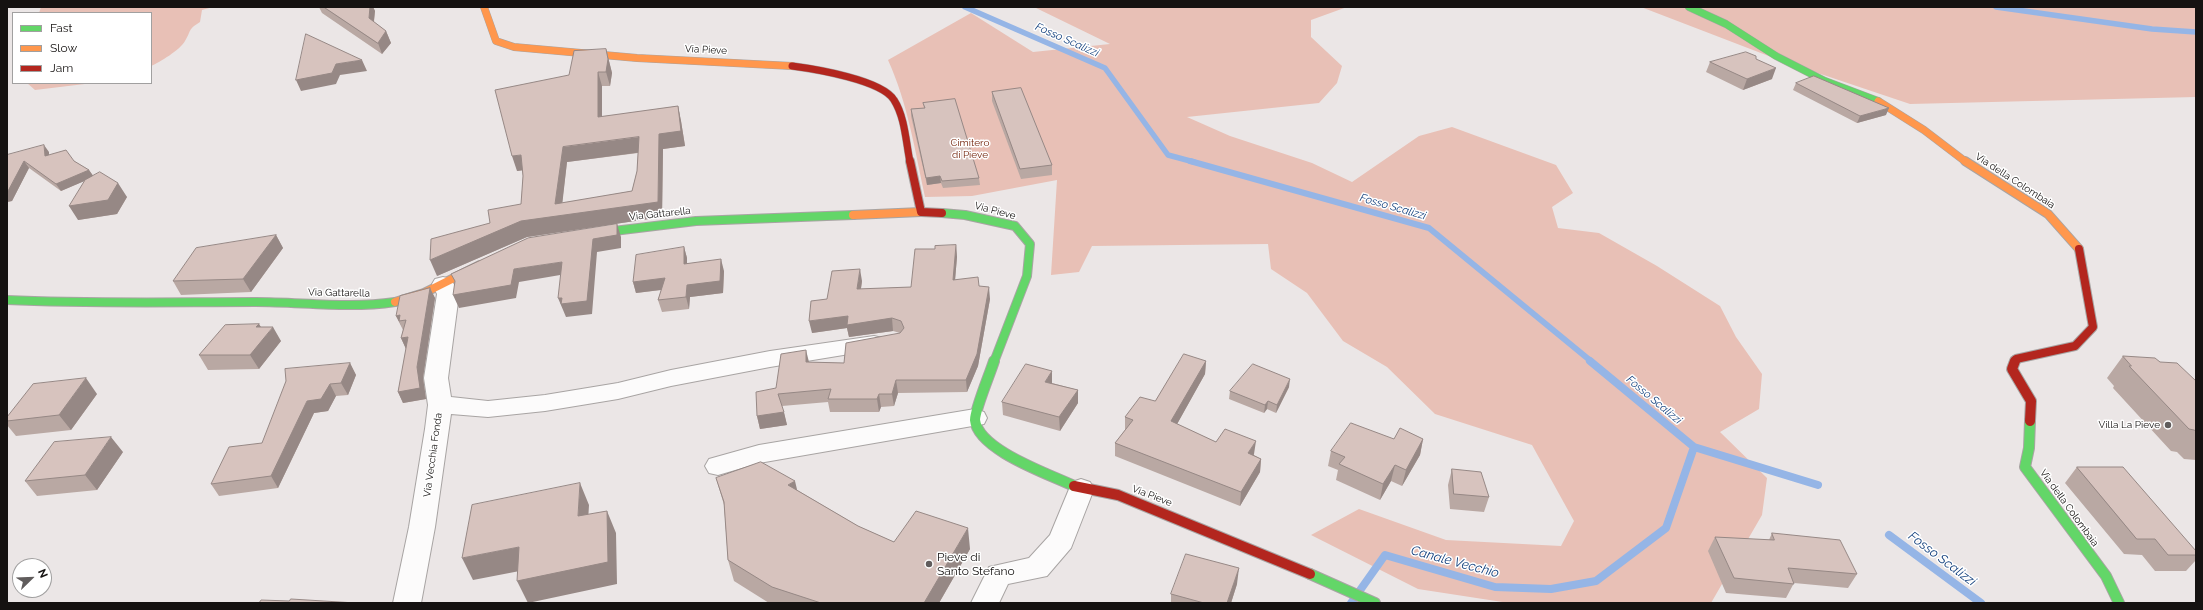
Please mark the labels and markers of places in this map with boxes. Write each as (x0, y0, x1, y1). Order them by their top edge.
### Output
place label: Villa La Pieve (2099, 419, 2160, 431)
marker: Villa La Pieve (2163, 420, 2173, 430)
place label: Pieve di Santo Stefano (937, 550, 1015, 578)
marker: Pieve di Santo Stefano (924, 559, 934, 569)

